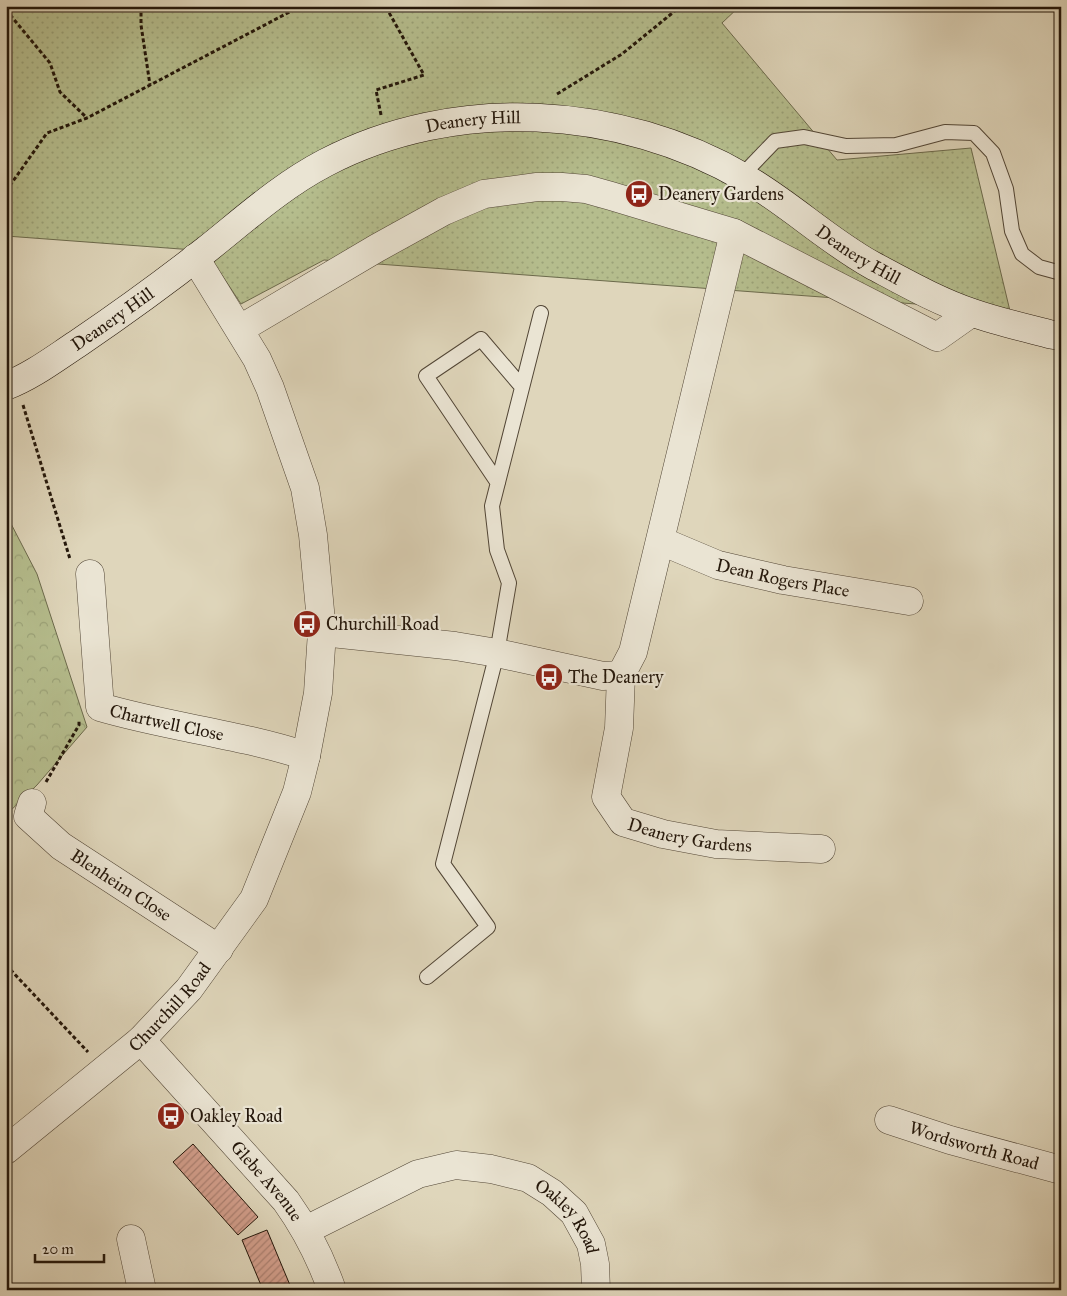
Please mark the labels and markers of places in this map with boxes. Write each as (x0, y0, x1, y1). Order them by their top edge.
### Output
bus stop icon: Deanery Gardens (624, 179, 654, 209)
place label: Deanery Gardens (658, 183, 784, 205)
bus stop icon: Churchill Road (292, 609, 322, 639)
place label: Churchill Road (326, 613, 439, 635)
bus stop icon: The Deanery (534, 662, 564, 692)
place label: The Deanery (568, 666, 664, 688)
bus stop icon: Oakley Road (156, 1101, 186, 1131)
place label: Oakley Road (190, 1105, 283, 1127)

